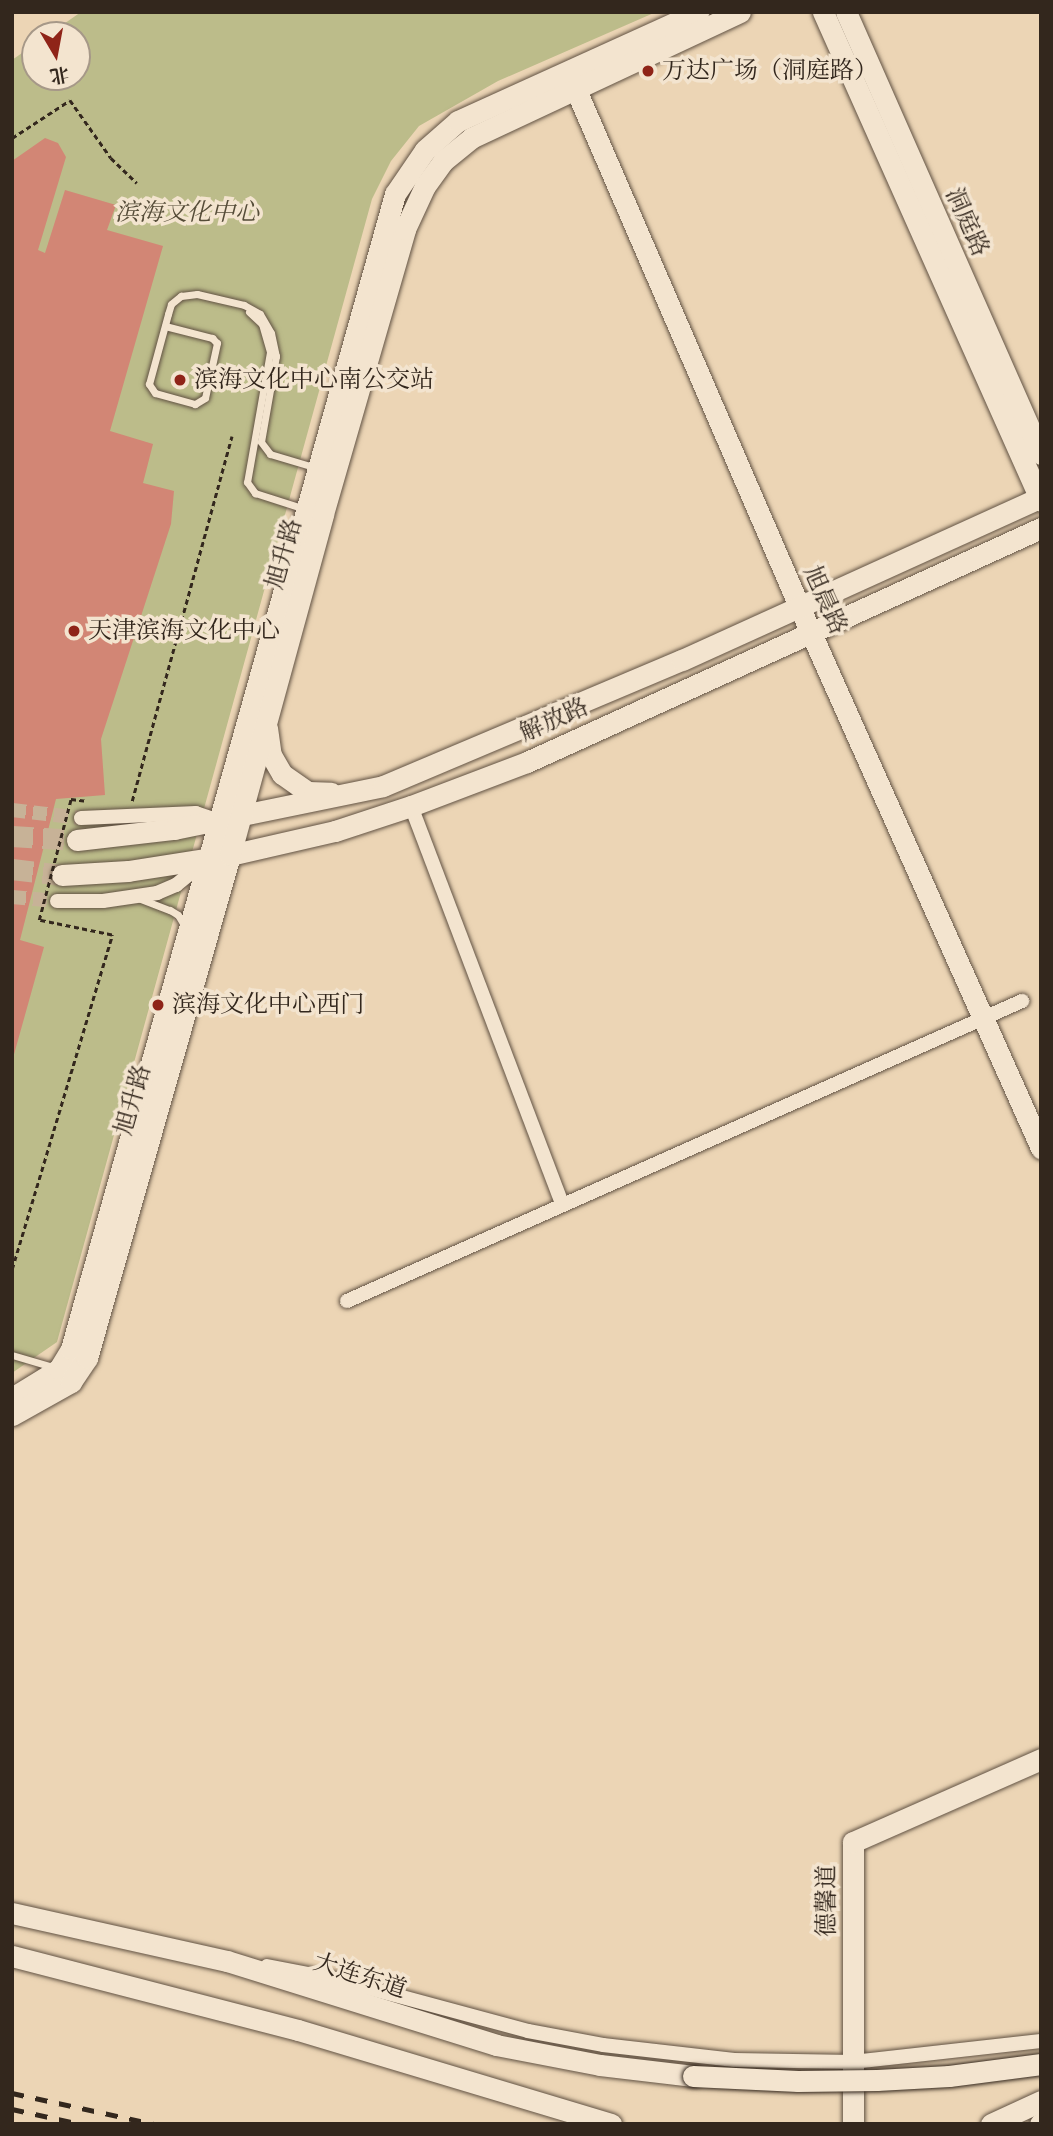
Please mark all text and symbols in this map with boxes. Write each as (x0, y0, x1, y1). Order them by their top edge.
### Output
north arrow (21, 21, 91, 91)
place label: 万达广场（洞庭路） (662, 57, 878, 85)
text: 北 (48, 60, 71, 89)
marker: 万达广场（洞庭路） (640, 63, 656, 79)
street label: 洞庭路 (939, 183, 995, 261)
park label: 滨海文化中心 (115, 199, 259, 227)
place label: 滨海文化中心南公交站 (194, 366, 434, 394)
marker: 滨海文化中心南公交站 (172, 372, 188, 388)
street label: 旭升路 (260, 515, 308, 593)
street label: 旭晨路 (797, 561, 853, 639)
place label: 天津滨海文化中心 (88, 617, 280, 645)
marker: 天津滨海文化中心 (66, 623, 82, 639)
street label: 解放路 (515, 692, 593, 748)
place label: 滨海文化中心西门 (172, 991, 364, 1019)
marker: 滨海文化中心西门 (150, 997, 166, 1013)
street label: 旭升路 (109, 1061, 157, 1139)
street label: 德馨道 (813, 1865, 841, 1937)
street label: 大连东道 (310, 1947, 410, 2005)

